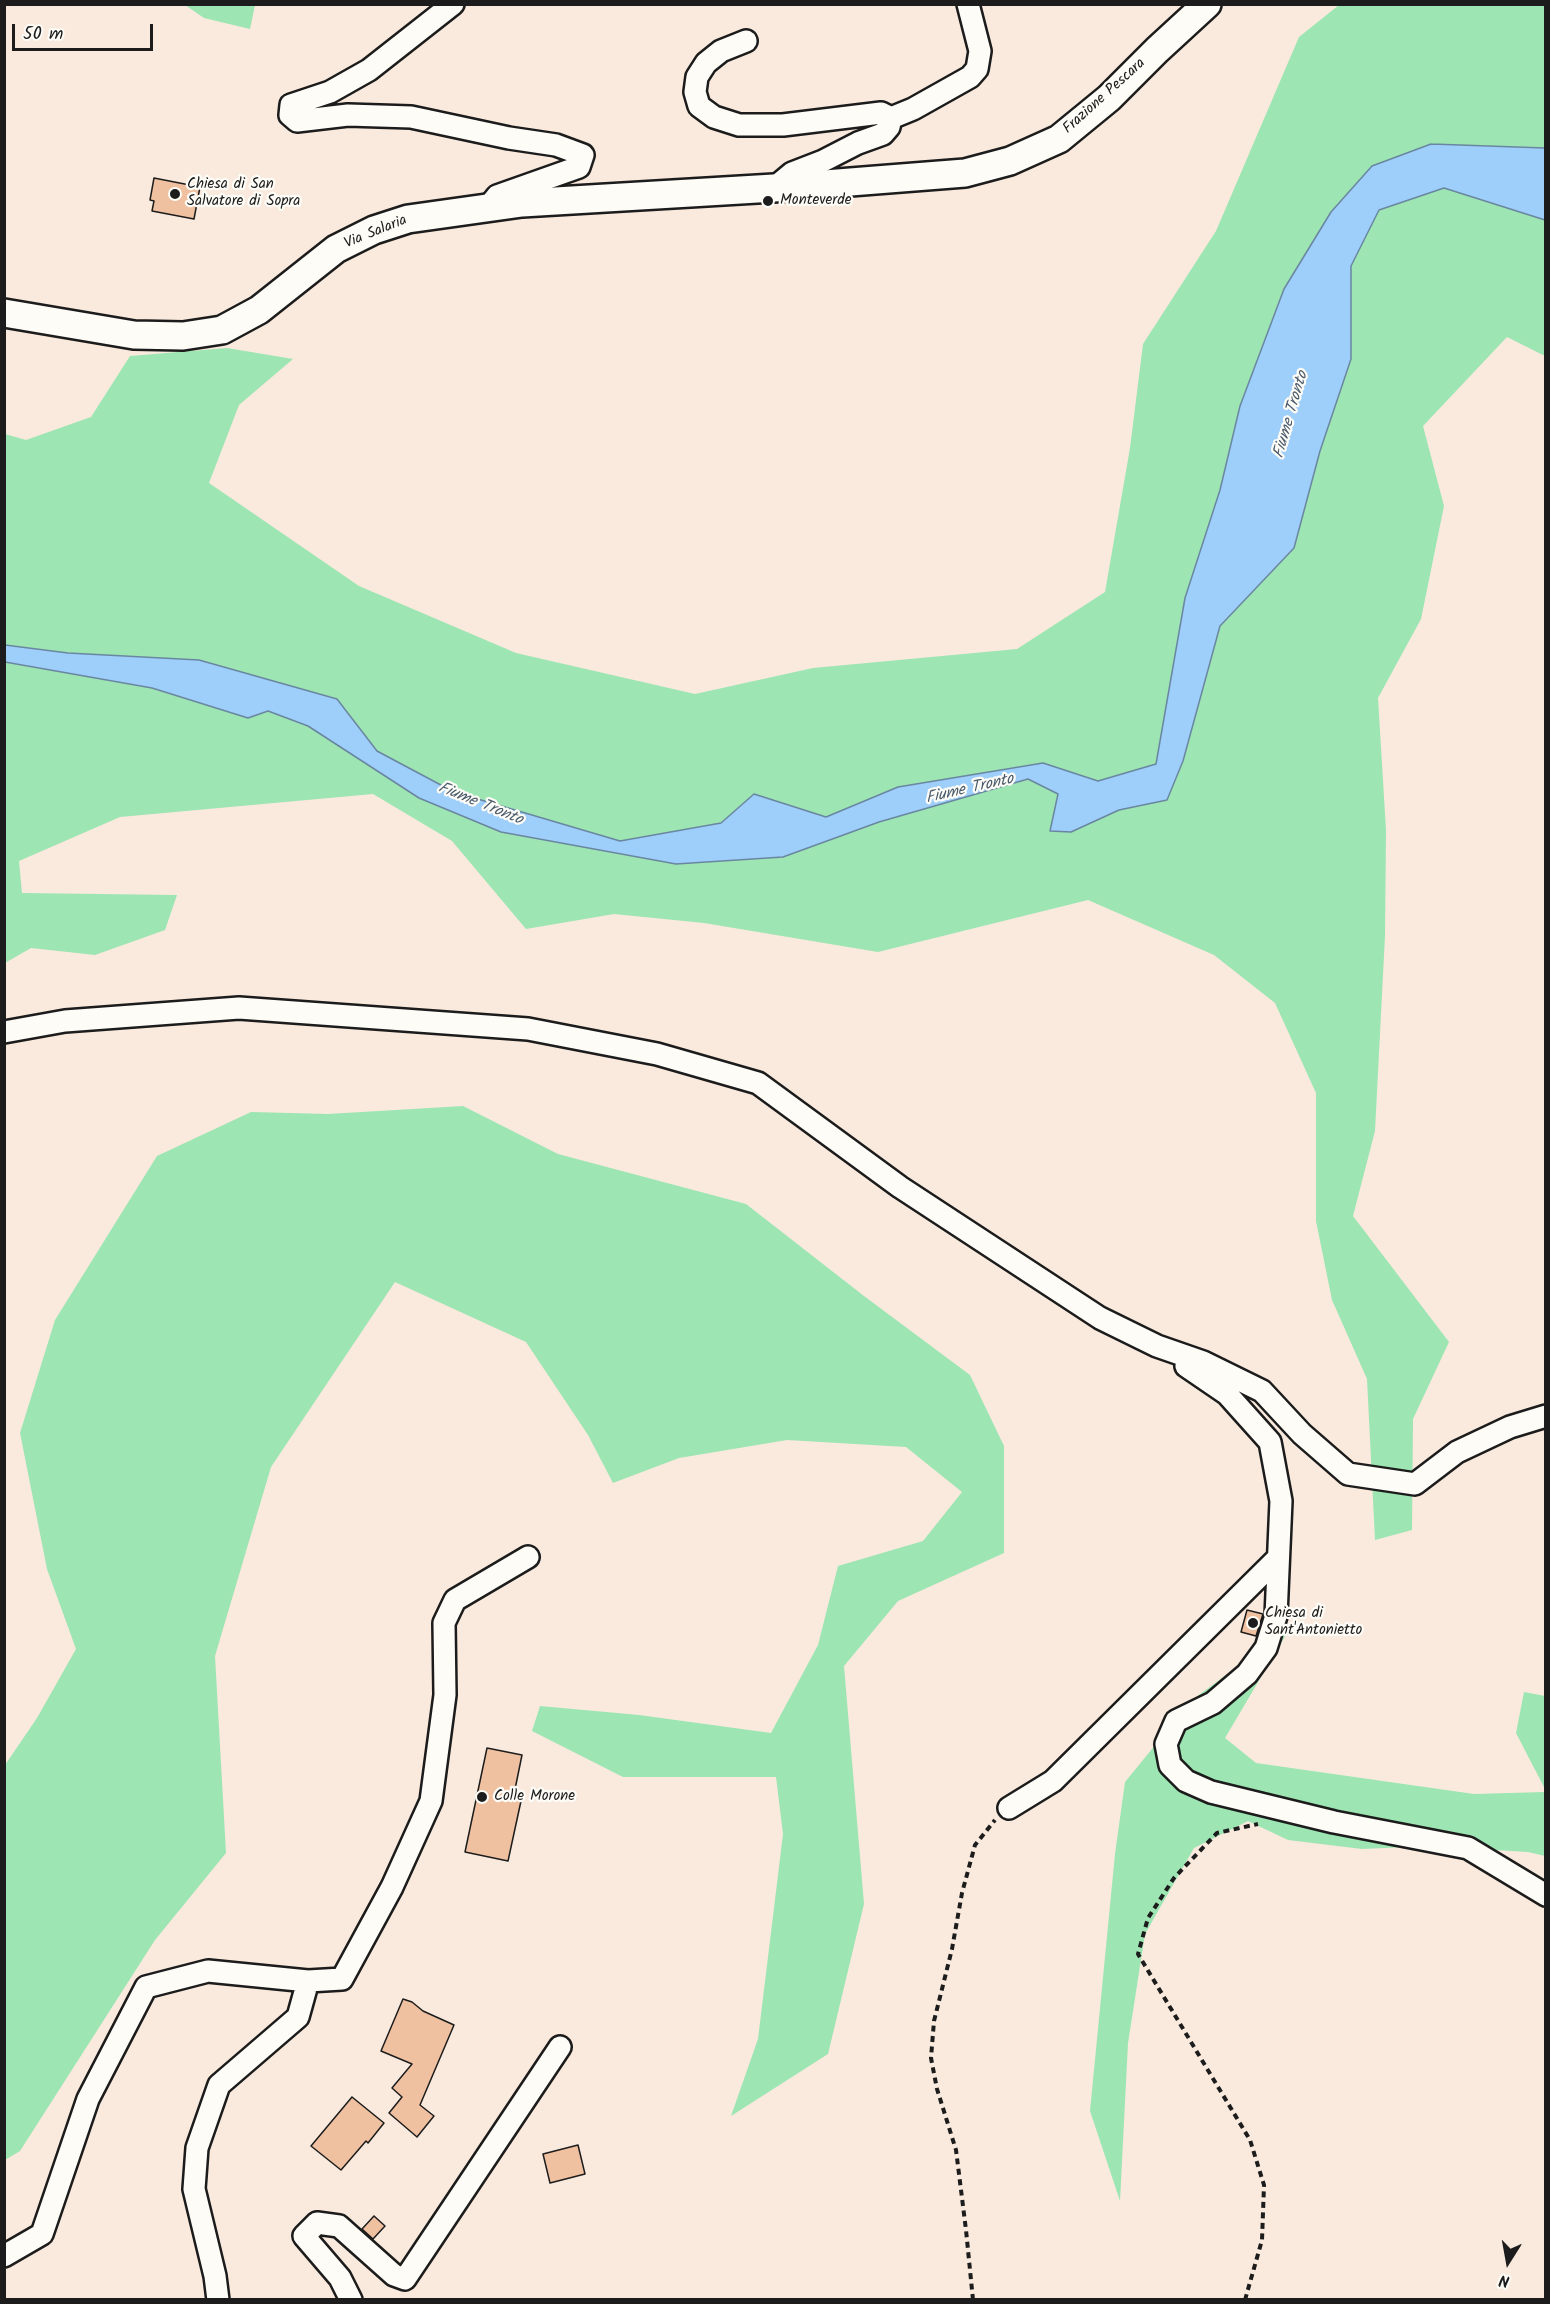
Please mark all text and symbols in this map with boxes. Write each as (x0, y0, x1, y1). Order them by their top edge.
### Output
scale bar (15, 12, 156, 50)
text: 50 m (23, 20, 63, 49)
street label: Frazione Pescara (1060, 55, 1150, 139)
place label: Chiesa di San Salvatore di Sopra (187, 176, 300, 211)
marker: Chiesa di San Salvatore di Sopra (168, 187, 182, 201)
place label: Monteverde (780, 192, 851, 210)
marker: Monteverde (761, 194, 775, 208)
street label: Via Salaria (342, 212, 410, 254)
water label: Fiume Tronto (1270, 369, 1314, 461)
water label: Fiume Tronto (924, 771, 1016, 809)
water label: Fiume Tronto (435, 779, 525, 831)
place label: Chiesa di Sant'Antonietto (1265, 1605, 1362, 1640)
marker: Chiesa di Sant'Antonietto (1246, 1616, 1260, 1630)
place label: Colle Morone (494, 1788, 575, 1806)
marker: Colle Morone (475, 1790, 489, 1804)
north arrow (1478, 2232, 1538, 2292)
text: N (1497, 2267, 1512, 2293)

